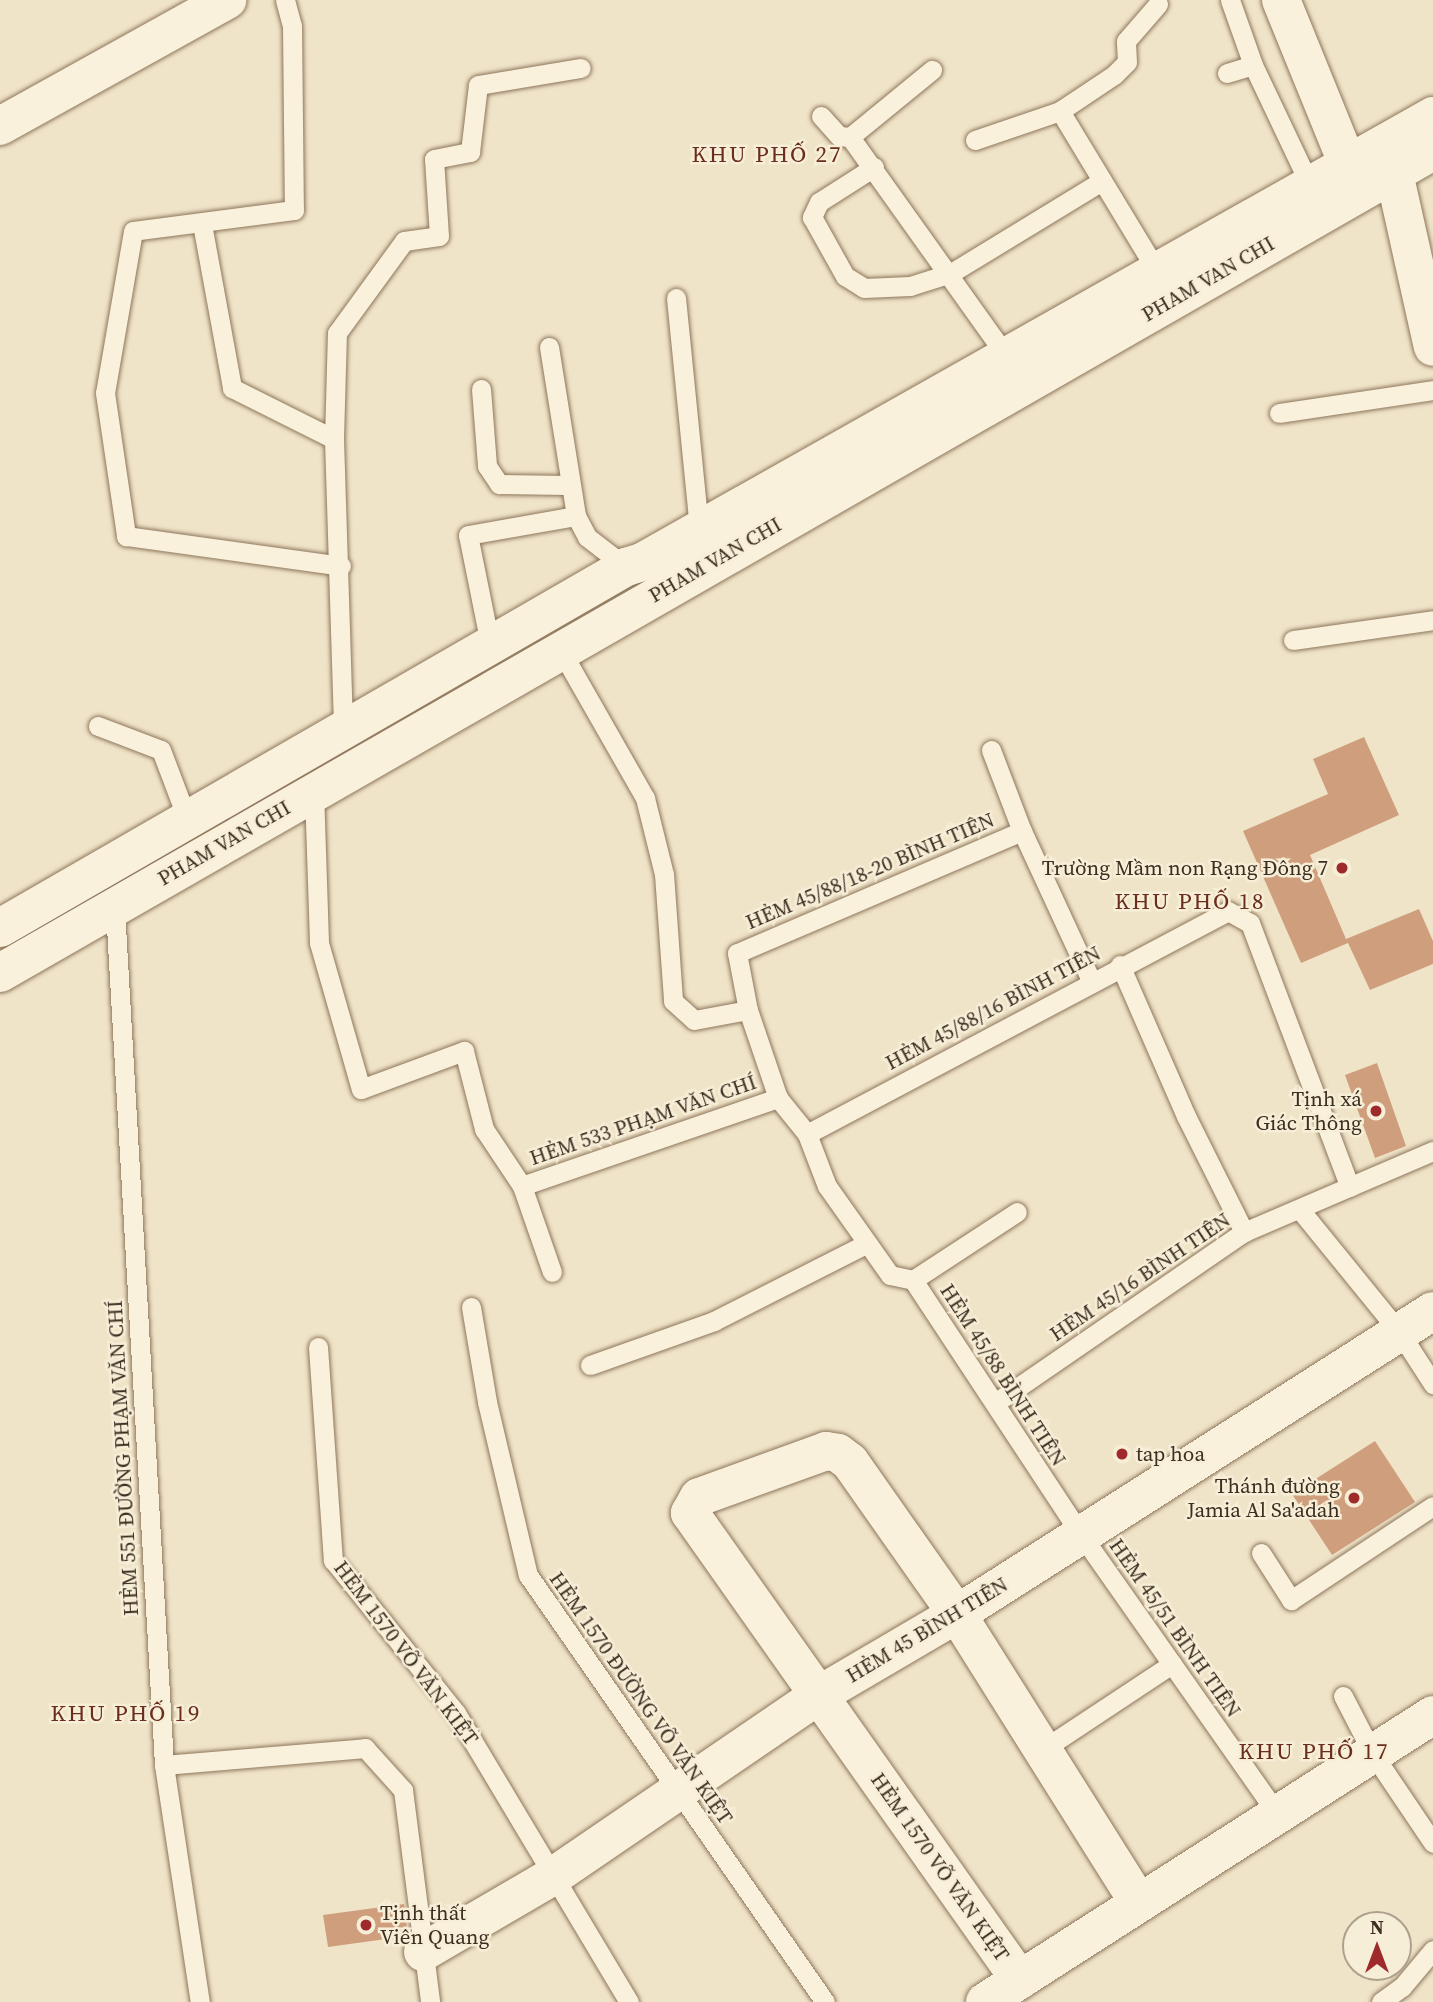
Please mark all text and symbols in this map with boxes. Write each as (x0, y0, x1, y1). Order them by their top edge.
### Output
district label: KHU PHỐ 27 (693, 140, 841, 168)
street label: PHAM VAN CHI (1137, 231, 1279, 327)
street label: PHAM VAN CHI (644, 512, 786, 608)
street label: PHAM VAN CHI (153, 795, 295, 891)
street label: HẺM 45/88/18-20 BÌNH TIÊN (742, 807, 998, 935)
place label: Trường Mầm non Rạng Đông 7 (1042, 855, 1328, 881)
marker: Trường Mầm non Rạng Đông 7 (1334, 860, 1350, 876)
district label: KHU PHỐ 18 (1116, 887, 1264, 915)
street label: HẺM 45/88/16 BÌNH TIÊN (881, 940, 1105, 1076)
street label: HẺM 533 PHẠM VĂN CHÍ (526, 1069, 760, 1171)
place label: Tịnh xá Giác Thông (1255, 1086, 1362, 1136)
marker: Tịnh xá Giác Thông (1368, 1103, 1384, 1119)
street label: HẺM 45/16 BÌNH TIÊN (1045, 1207, 1235, 1347)
street label: HẺM 45/88 BÌNH TIÊN (935, 1279, 1071, 1471)
street label: HẺM 551 ĐƯỜNG PHẠM VĂN CHÍ (102, 1299, 144, 1617)
place label: tap hoa (1136, 1441, 1205, 1467)
marker: tap hoa (1114, 1446, 1130, 1462)
place label: Thánh đường Jamia Al Sa'adah (1187, 1473, 1340, 1523)
marker: Thánh đường Jamia Al Sa'adah (1346, 1490, 1362, 1506)
street label: HẺM 45/51 BÌNH TIÊN (1104, 1534, 1246, 1722)
street label: HẺM 1570 VÕ VĂN KIỆT (328, 1555, 484, 1751)
street label: HẺM 1570 ĐƯỜNG VÕ VĂN KIỆT (544, 1567, 738, 1829)
street label: HẺM 45 BÌNH TIÊN (841, 1572, 1013, 1688)
district label: KHU PHỐ 19 (52, 1699, 200, 1727)
district label: KHU PHỐ 17 (1240, 1737, 1388, 1765)
street label: HẺM 1570 VÕ VĂN KIỆT (865, 1767, 1015, 1967)
place label: Tịnh thất Viên Quang (380, 1900, 489, 1950)
north arrow (1342, 1911, 1412, 1981)
text: N (1370, 1914, 1384, 1940)
marker: Tịnh thất Viên Quang (358, 1917, 374, 1933)

